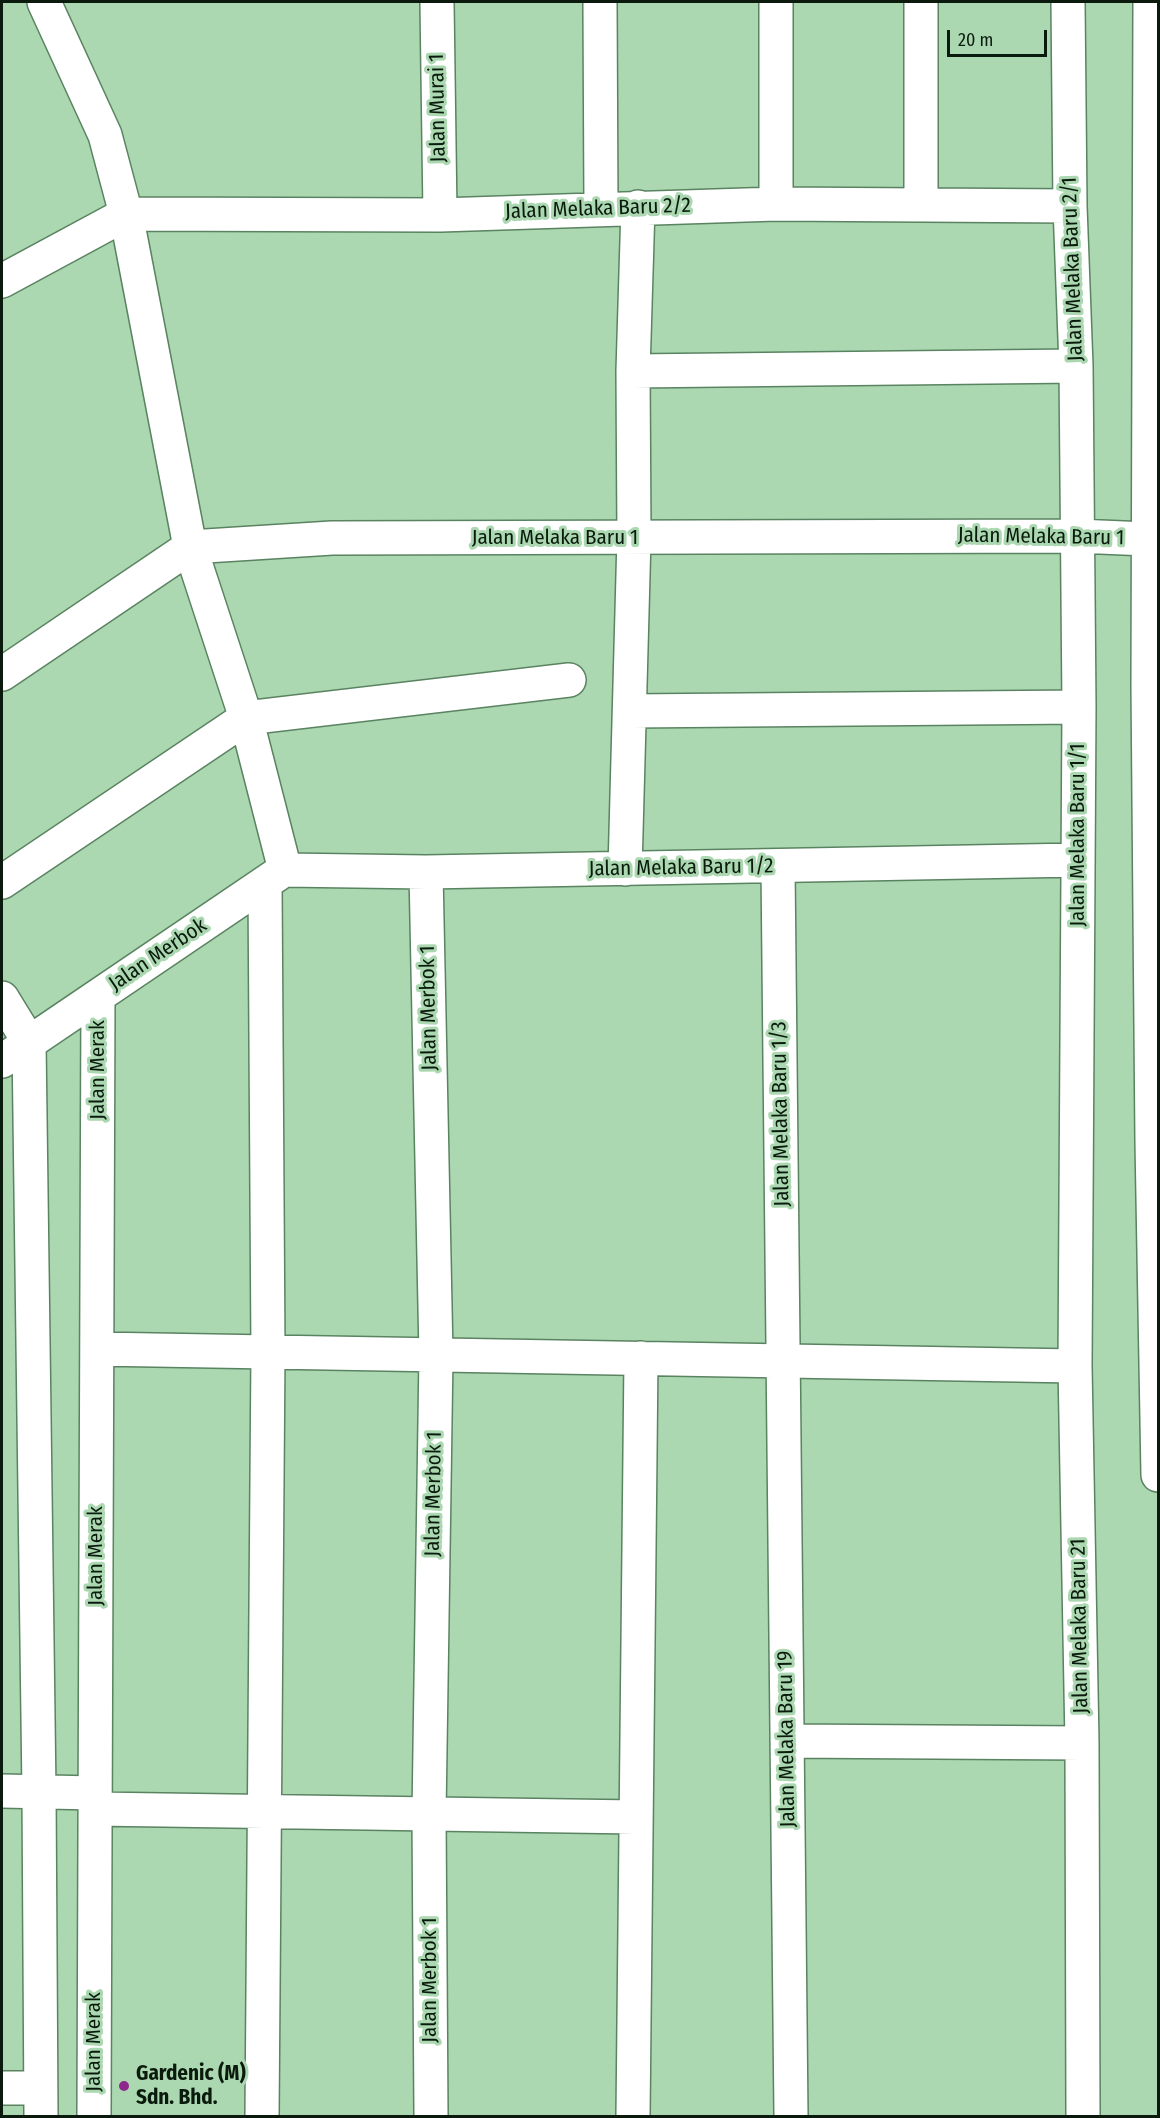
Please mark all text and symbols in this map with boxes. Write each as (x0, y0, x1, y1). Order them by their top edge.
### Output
scale bar (950, 18, 1050, 56)
text: 20 m (958, 29, 993, 51)
street label: Jalan Murai 1 (424, 53, 452, 163)
street label: Jalan Melaka Baru 2/1 (1057, 176, 1089, 362)
street label: Jalan Melaka Baru 2/2 (505, 193, 691, 225)
street label: Jalan Melaka Baru 1 (958, 523, 1124, 551)
street label: Jalan Melaka Baru 1 (472, 525, 638, 551)
street label: Jalan Melaka Baru 1/1 (1065, 743, 1091, 927)
street label: Jalan Melaka Baru 1/2 (588, 854, 774, 882)
street label: Jalan Merbok (104, 913, 212, 997)
street label: Jalan Merbok 1 (415, 945, 443, 1071)
street label: Jalan Merak (85, 1020, 111, 1120)
street label: Jalan Melaka Baru 1/3 (767, 1021, 795, 1207)
street label: Jalan Merbok 1 (420, 1431, 448, 1557)
street label: Jalan Merak (83, 1506, 109, 1606)
street label: Jalan Melaka Baru 21 (1066, 1538, 1094, 1714)
street label: Jalan Melaka Baru 19 (773, 1650, 801, 1828)
street label: Jalan Merbok 1 (417, 1917, 443, 2043)
street label: Jalan Merak (81, 1992, 107, 2092)
place label: Gardenic (M) Sdn. Bhd. (136, 2061, 246, 2111)
marker: Gardenic (M) Sdn. Bhd. (117, 2079, 131, 2093)

